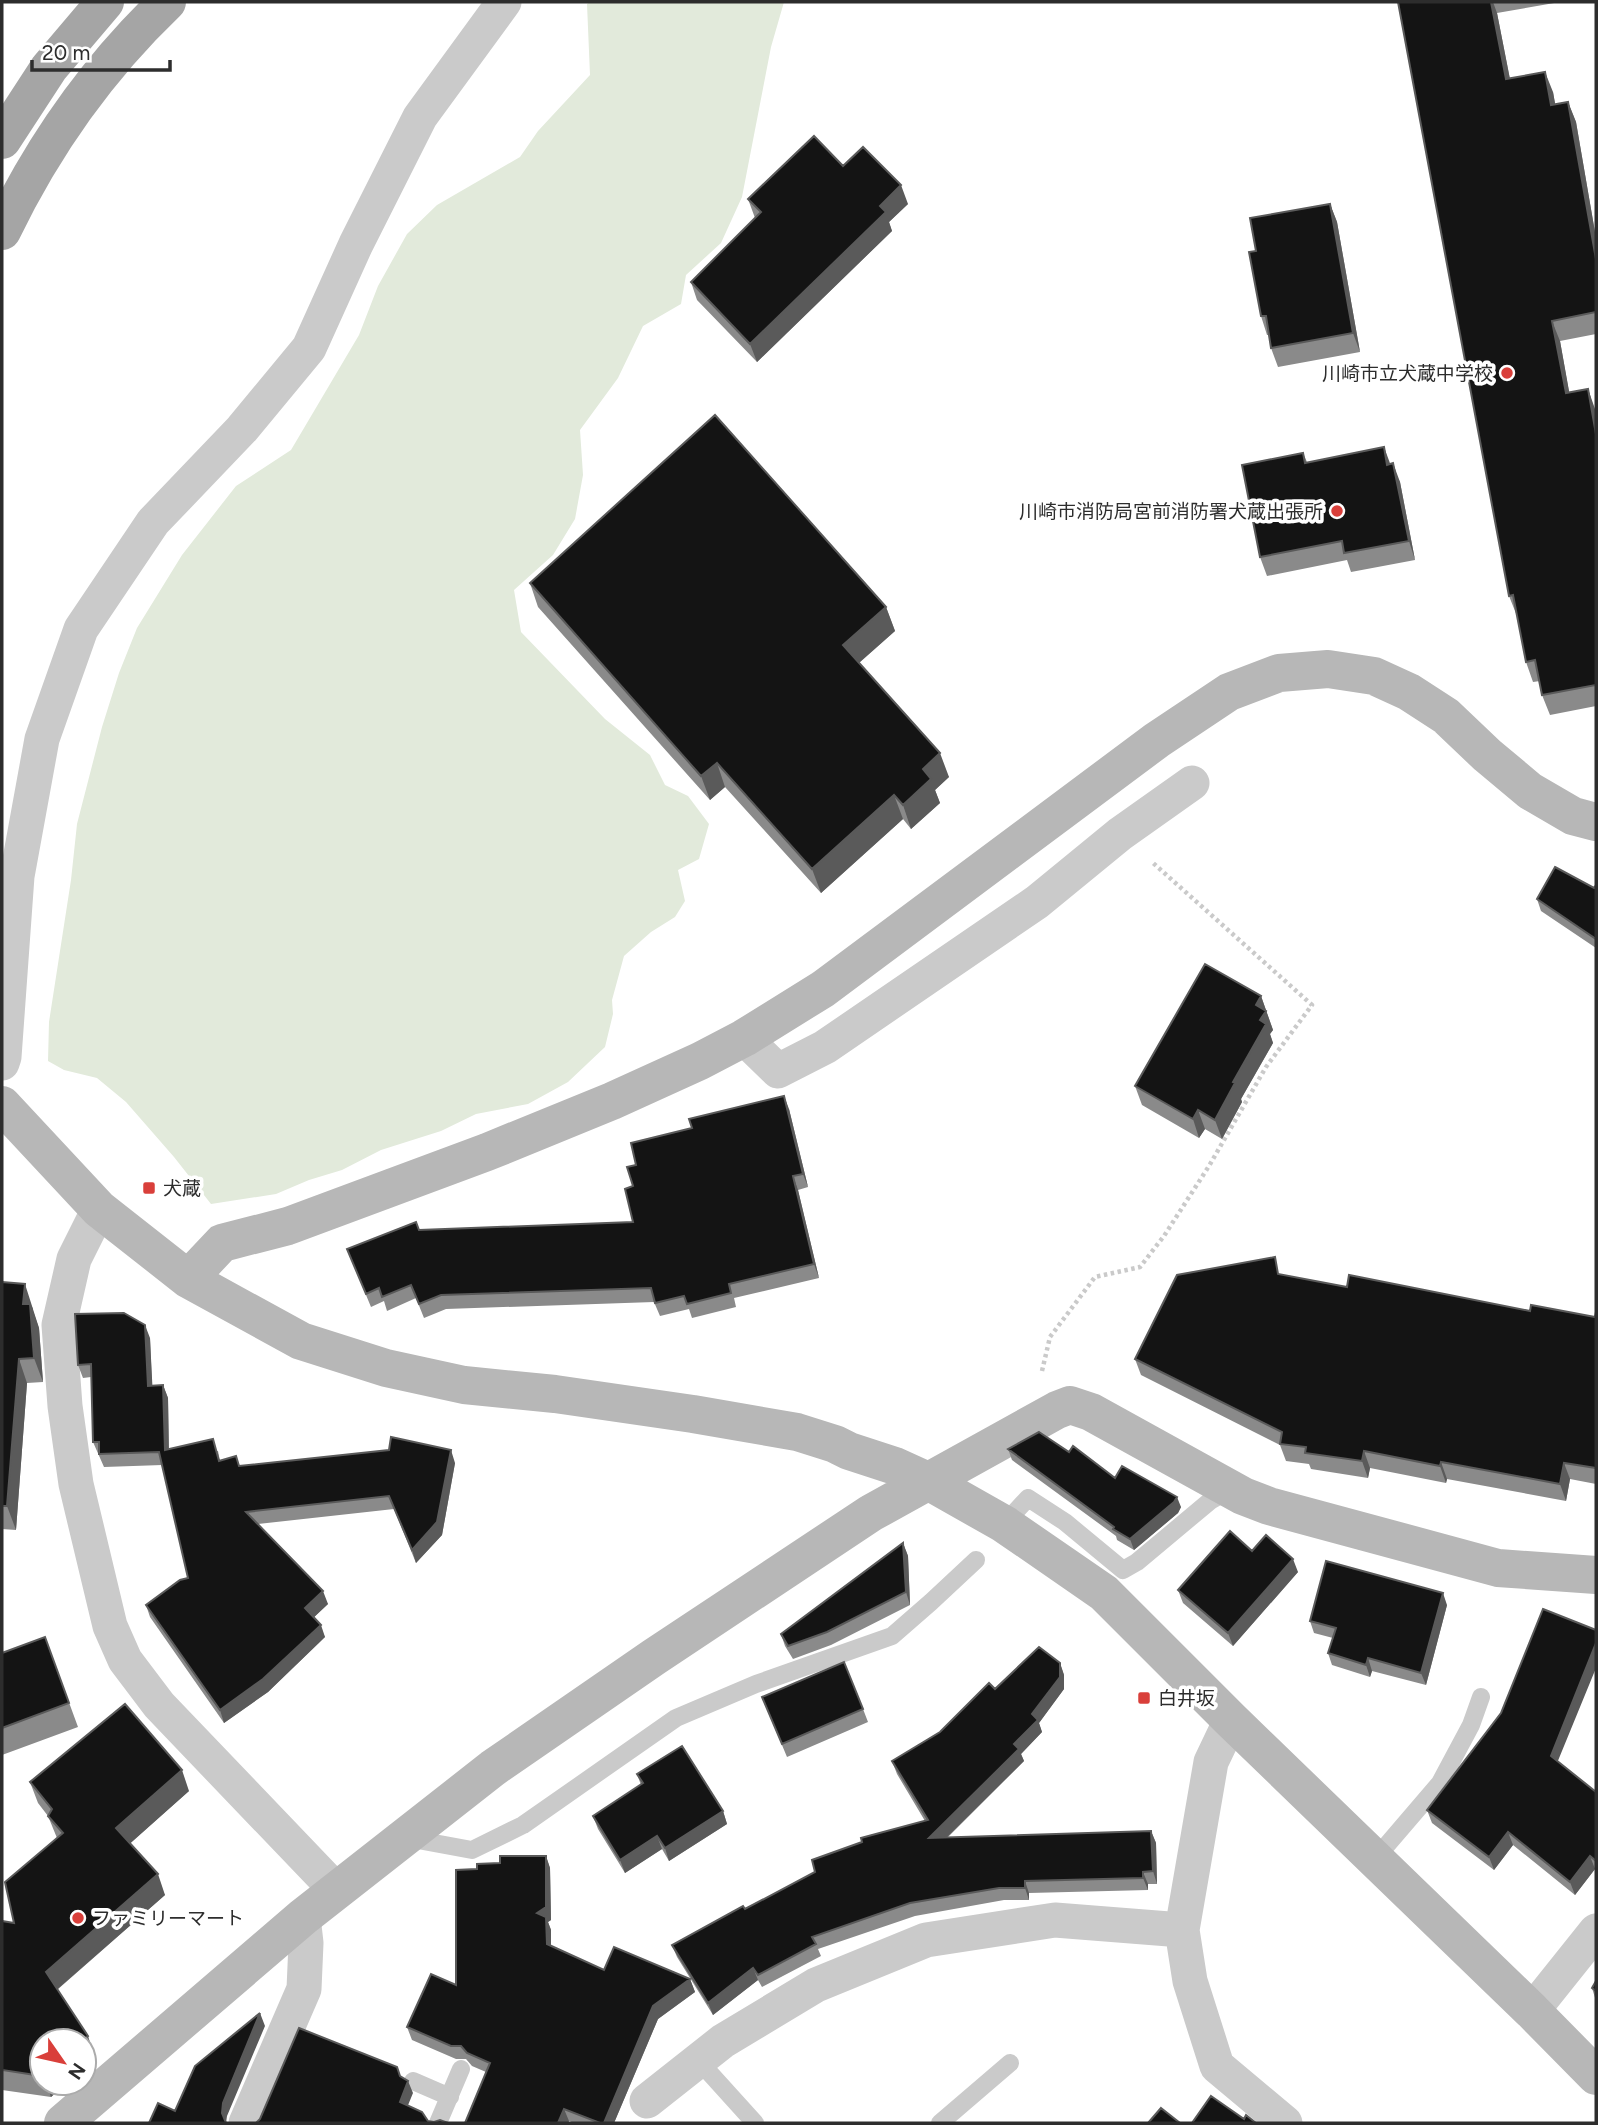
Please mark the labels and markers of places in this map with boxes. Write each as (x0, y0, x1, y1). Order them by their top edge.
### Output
place label: 川崎市立犬蔵中学校 (1322, 362, 1493, 385)
marker: 川崎市立犬蔵中学校 (1499, 365, 1515, 381)
place label: 川崎市消防局宮前消防署犬蔵出張所 (1019, 500, 1323, 523)
marker: 川崎市消防局宮前消防署犬蔵出張所 (1329, 503, 1345, 519)
place label: 犬蔵 (163, 1177, 201, 1200)
marker: 犬蔵 (141, 1180, 157, 1196)
place label: 白井坂 (1158, 1687, 1215, 1710)
marker: 白井坂 (1136, 1690, 1152, 1706)
place label: ファミリーマート (92, 1907, 244, 1930)
marker: ファミリーマート (70, 1910, 86, 1926)

